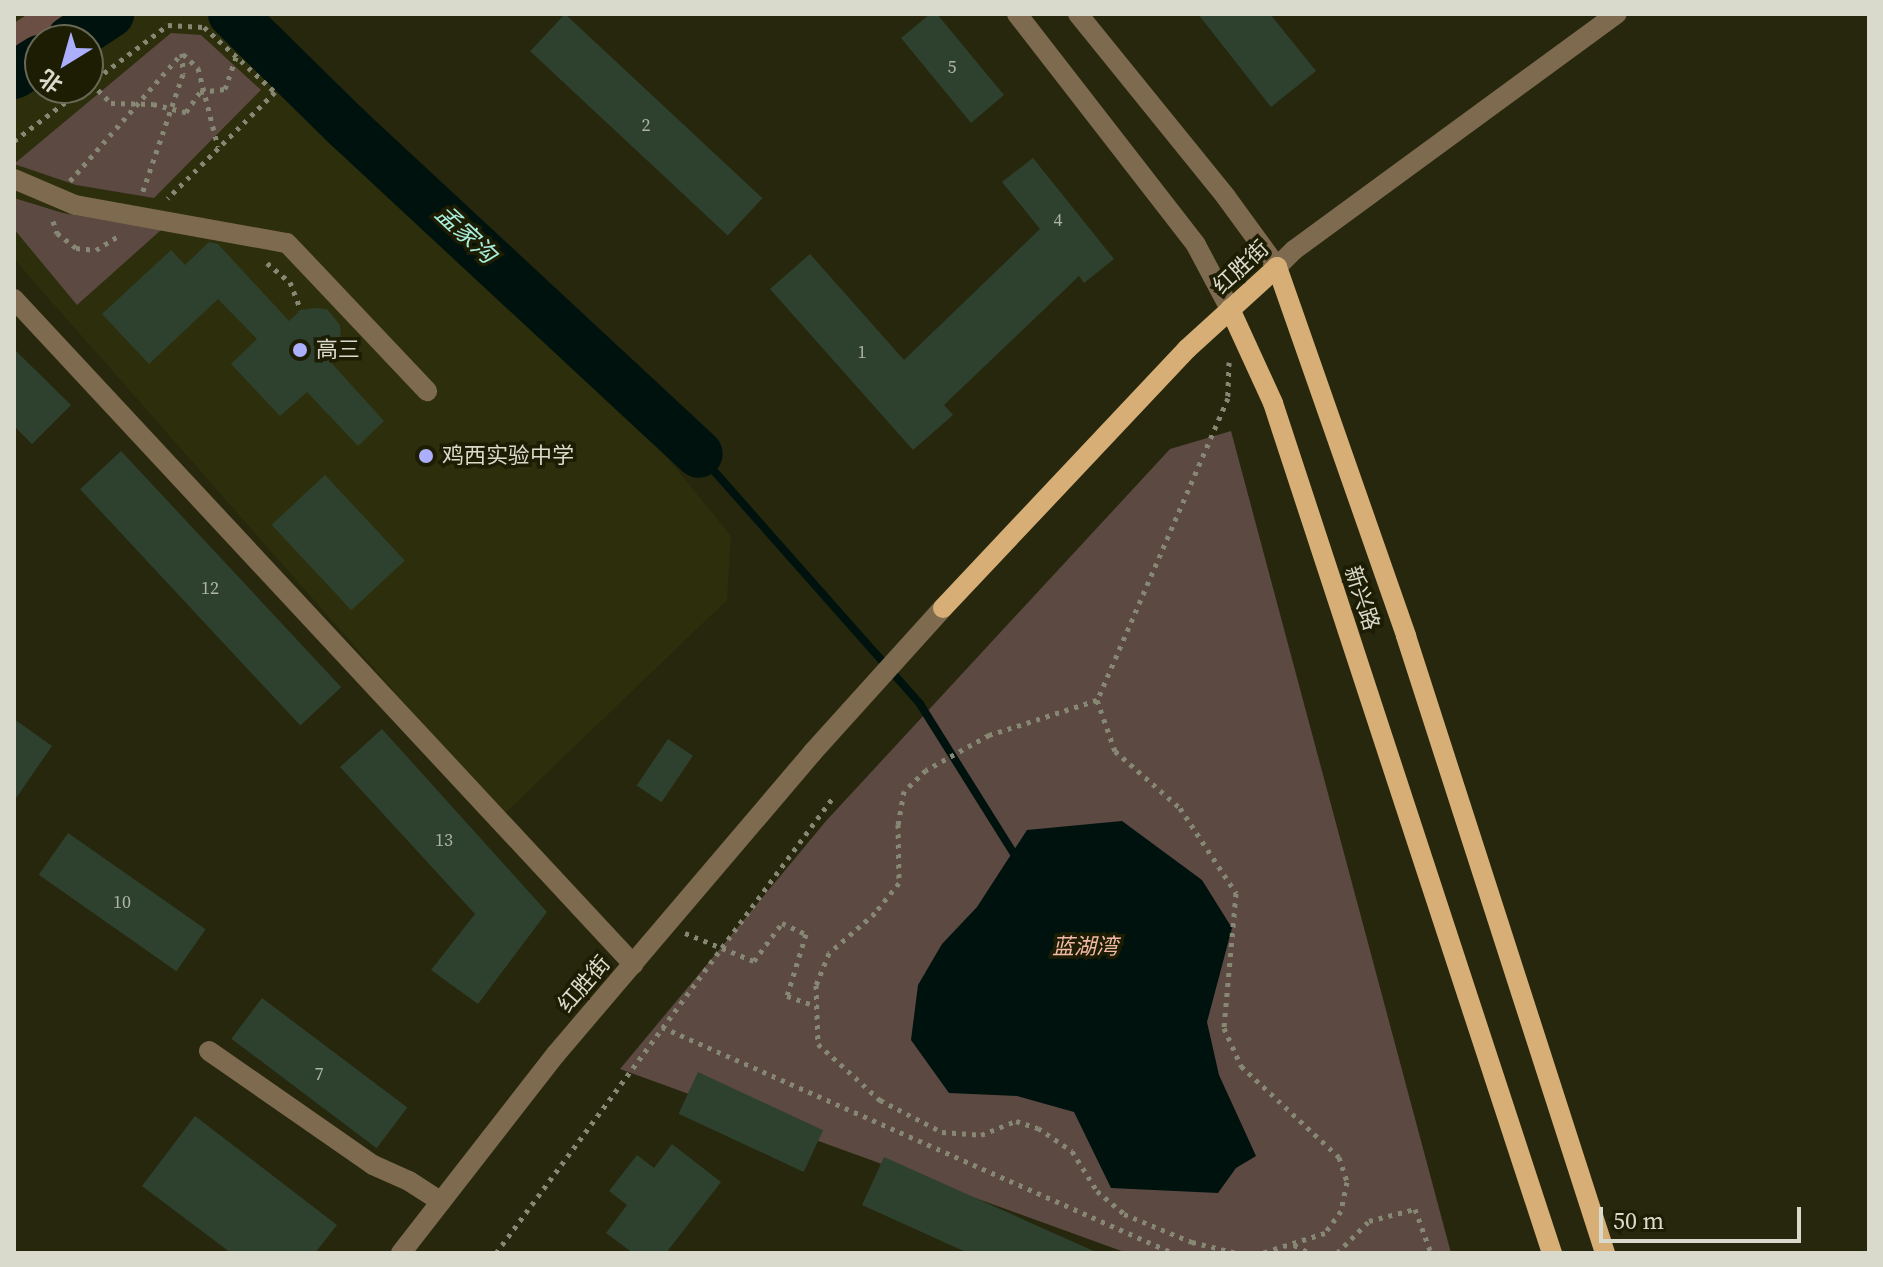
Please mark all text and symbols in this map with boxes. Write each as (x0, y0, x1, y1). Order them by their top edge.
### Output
north arrow (24, 24, 104, 104)
house number: 5 (948, 56, 956, 78)
text: 北 (33, 63, 69, 100)
house number: 2 (642, 114, 650, 136)
water label: 孟家沟 (430, 199, 502, 269)
house number: 4 (1054, 209, 1062, 231)
street label: 红胜街 (1208, 235, 1274, 299)
place label: 高三 (316, 337, 360, 363)
marker: 高三 (291, 341, 309, 359)
house number: 1 (858, 341, 866, 363)
place label: 鸡西实验中学 (442, 443, 574, 469)
marker: 鸡西实验中学 (417, 447, 435, 465)
street label: 新兴路 (1339, 563, 1385, 633)
house number: 12 (201, 577, 219, 599)
house number: 13 (435, 829, 453, 851)
house number: 10 (113, 891, 131, 913)
park label: 蓝湖湾 (1052, 934, 1118, 960)
street label: 红胜街 (552, 950, 616, 1018)
house number: 7 (315, 1063, 323, 1085)
scale bar (1603, 1191, 1805, 1241)
text: 50 m (1613, 1204, 1664, 1237)

